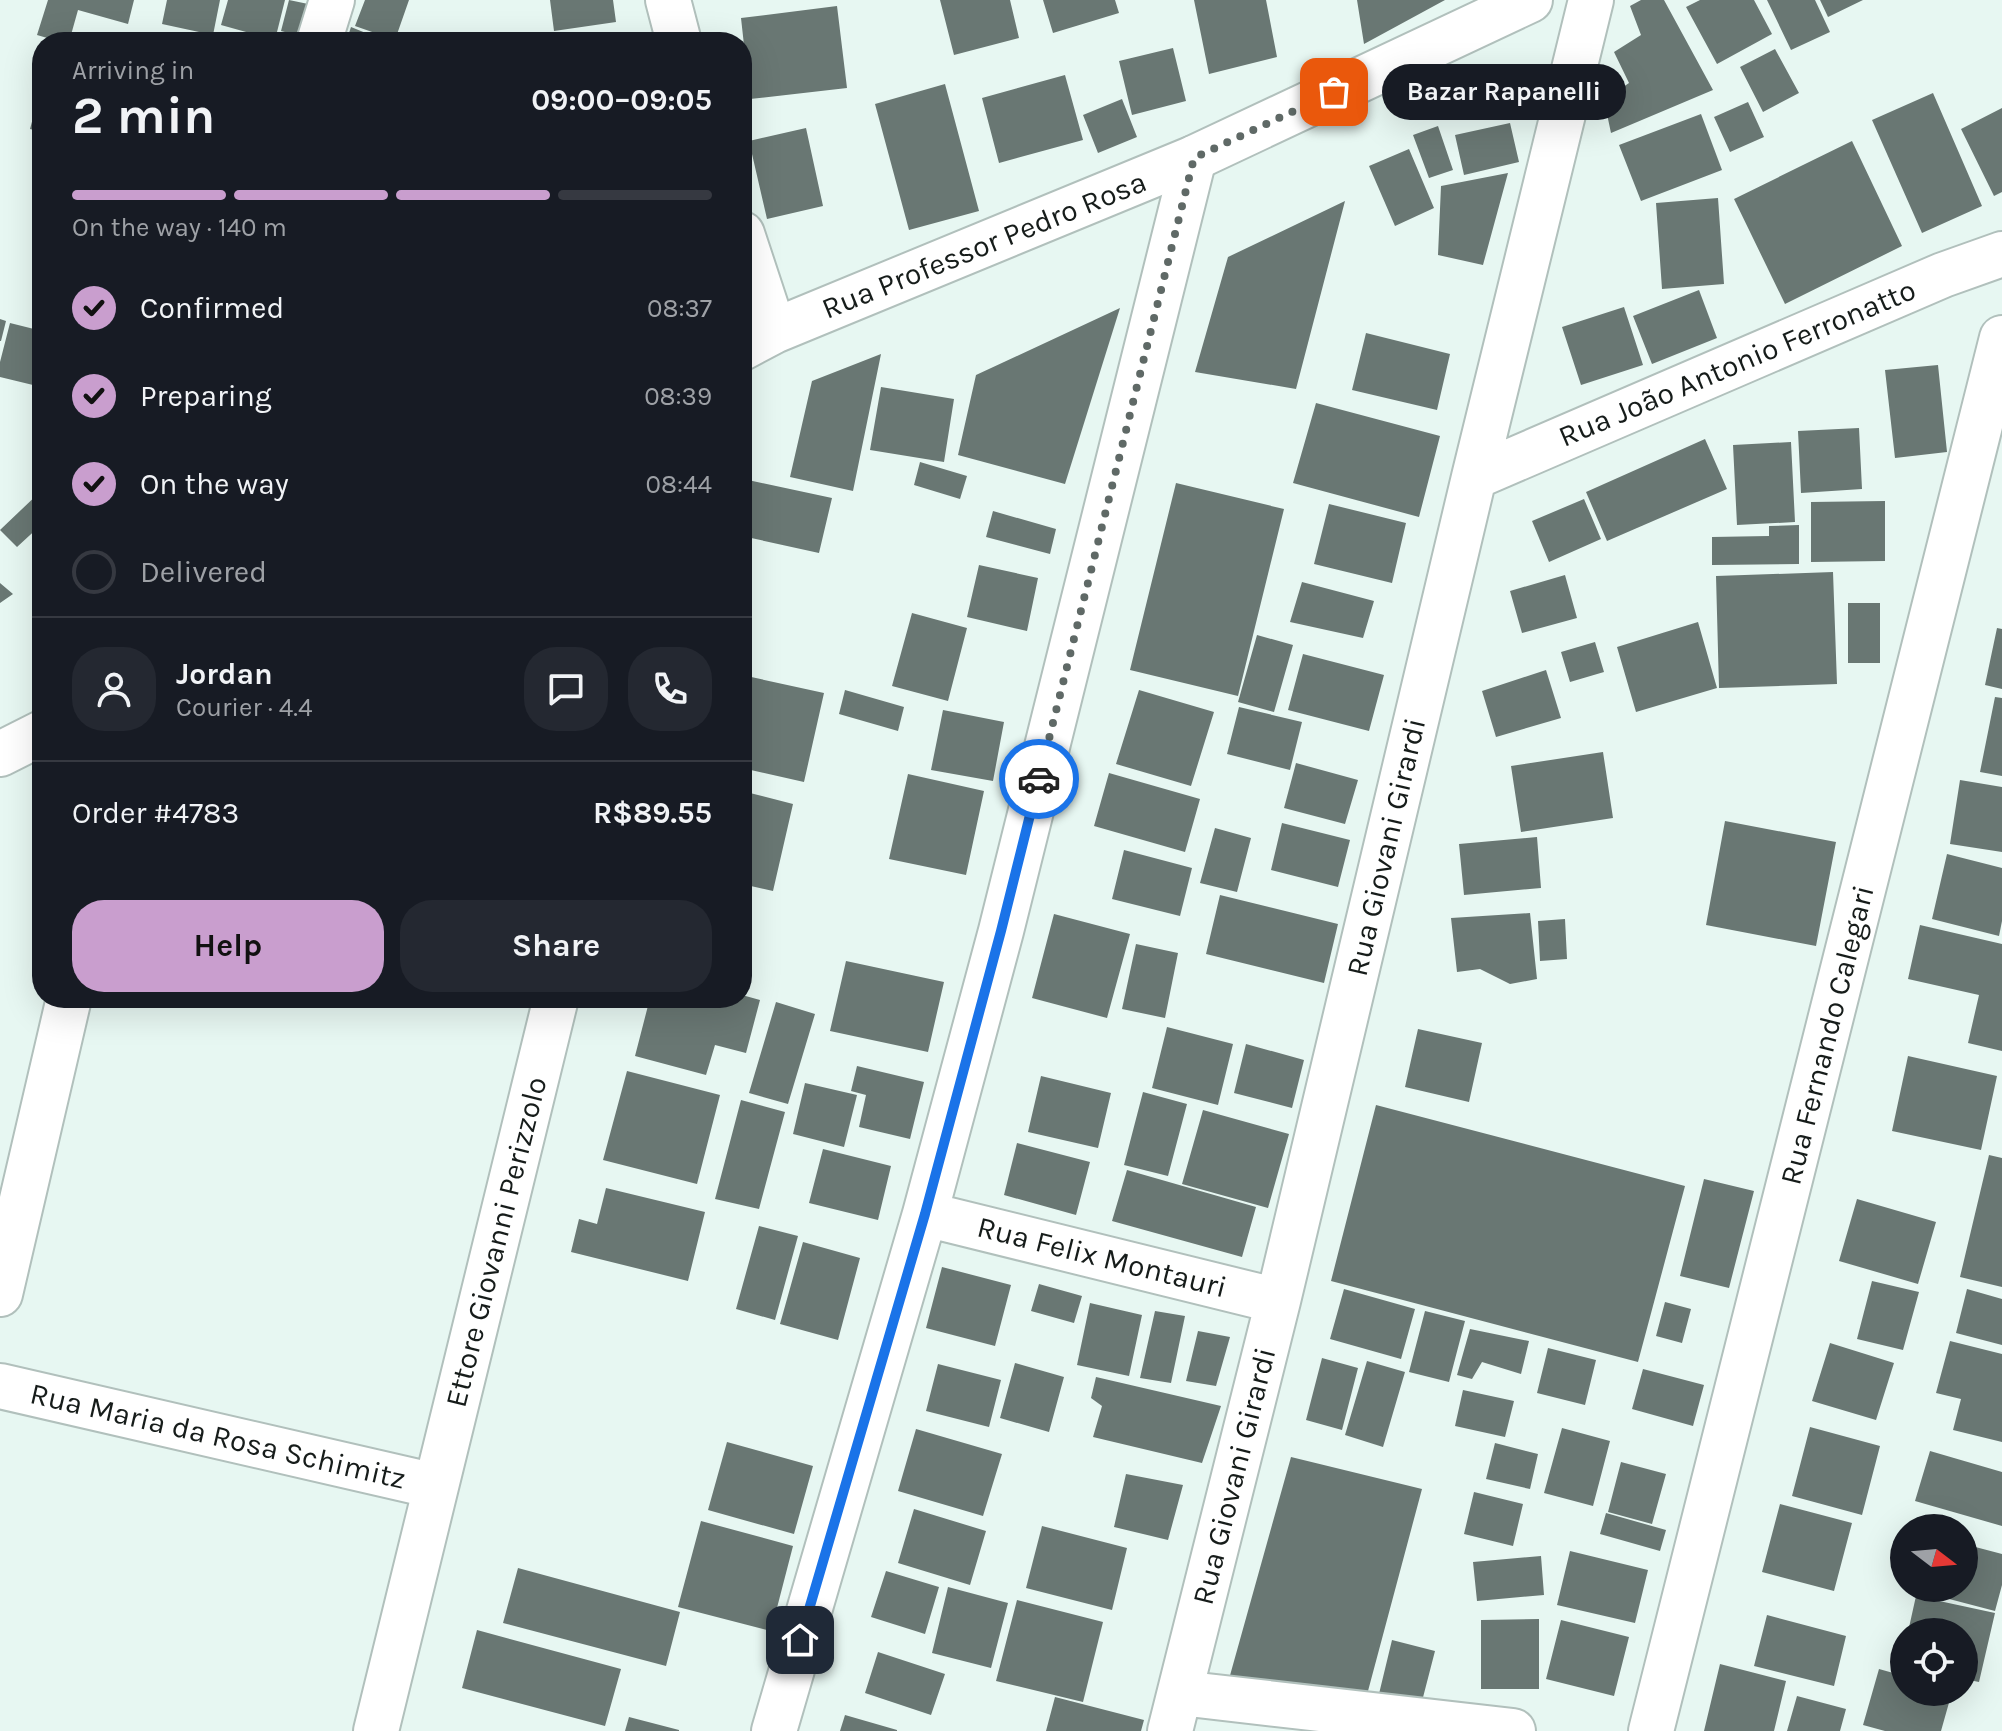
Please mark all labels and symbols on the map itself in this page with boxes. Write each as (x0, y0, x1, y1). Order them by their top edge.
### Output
pin (1300, 58, 1368, 126)
callout: Bazar Rapanelli (1382, 64, 1626, 120)
street label: Rua Professor Pedro Rosa (816, 163, 1152, 327)
street label: Rua João Antonio Ferronatto (1553, 271, 1921, 455)
street label: Rua Giovani Girardi (1339, 714, 1433, 980)
courier (999, 739, 1079, 819)
street label: Rua Fernando Calegari (1772, 882, 1882, 1188)
street label: Ettore Giovanni Perizzolo (438, 1073, 554, 1411)
street label: Rua Felix Montauri (973, 1209, 1231, 1305)
street label: Rua Giovani Girardi (1185, 1344, 1283, 1608)
street label: Rua Maria da Rosa Schimitz (27, 1375, 409, 1497)
north arrow (1890, 1514, 1978, 1602)
pin (766, 1606, 834, 1674)

